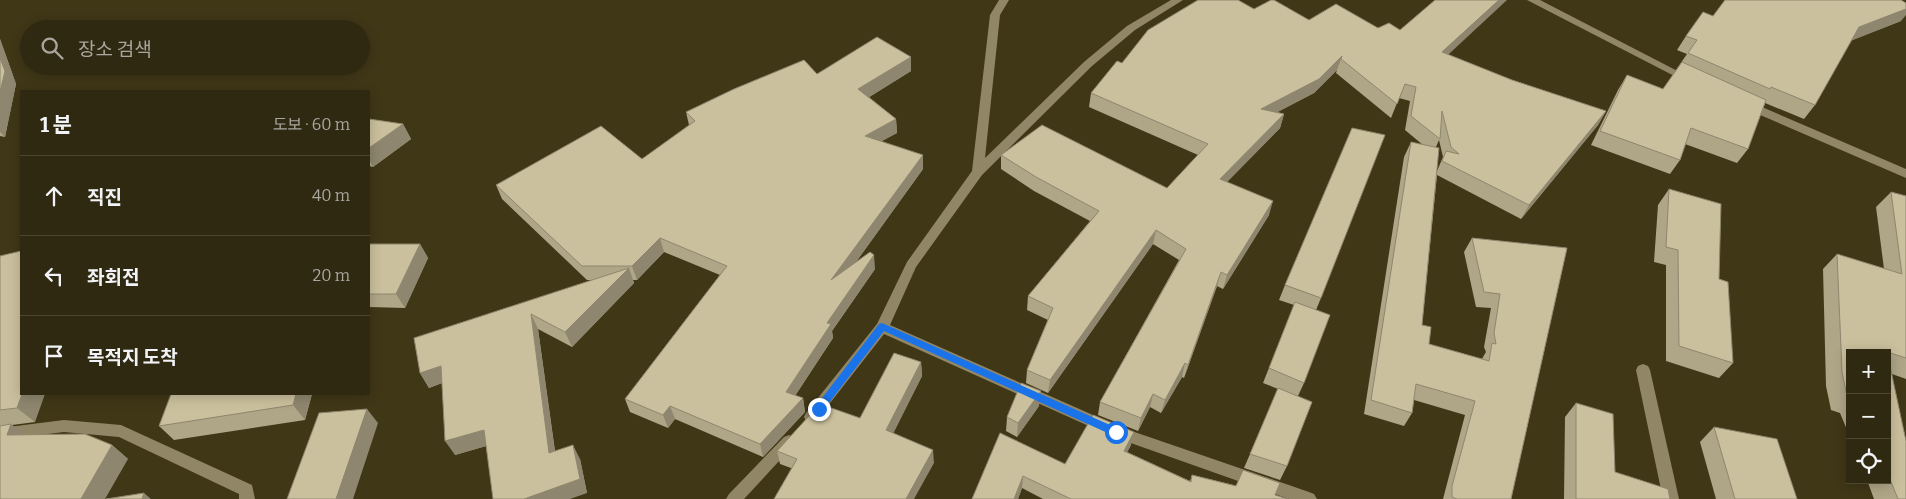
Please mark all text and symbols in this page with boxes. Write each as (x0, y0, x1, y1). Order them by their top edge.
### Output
search box (20, 20, 370, 75)
icon: search (38, 34, 66, 62)
text: 장소 검색 (78, 38, 152, 61)
text: 1 분 (40, 112, 72, 138)
text: 도보 · 60 m (273, 115, 350, 134)
icon: ahead (40, 182, 68, 210)
text: 직진 (87, 186, 122, 209)
text: 40 m (312, 186, 350, 205)
icon: left (40, 262, 68, 290)
text: 좌회전 (87, 266, 139, 289)
text: 20 m (313, 266, 350, 285)
icon: arrive (40, 342, 68, 370)
text: 목적지 도착 (87, 346, 178, 369)
map controls (1846, 349, 1891, 484)
button: + (1846, 349, 1891, 394)
button: − (1846, 394, 1891, 439)
route end (808, 398, 831, 421)
route start (1105, 421, 1128, 444)
button: locate (1846, 439, 1891, 484)

